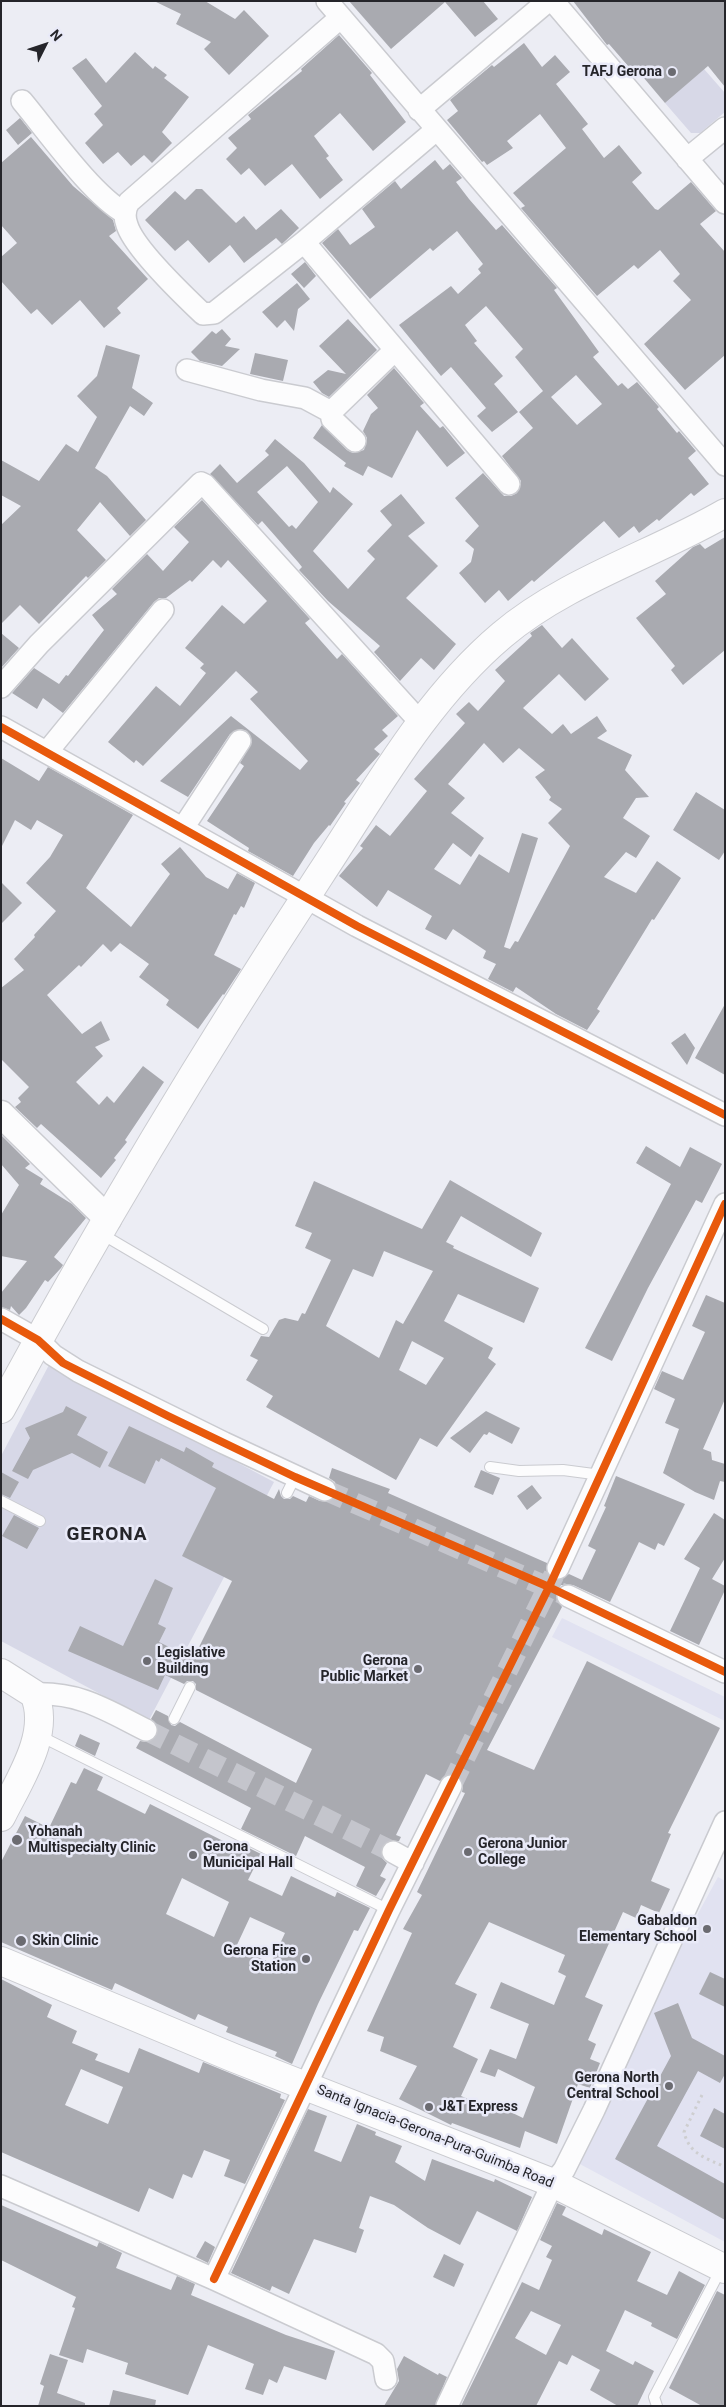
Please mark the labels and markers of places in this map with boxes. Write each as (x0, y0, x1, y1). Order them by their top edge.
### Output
place label: TAFJ Gerona (582, 64, 662, 80)
marker: TAFJ Gerona (666, 66, 678, 78)
place label: Legislative Building (157, 1645, 225, 1678)
place label: Gerona Public Market (321, 1653, 408, 1685)
marker: Legislative Building (141, 1655, 153, 1667)
marker: Gerona Public Market (412, 1663, 424, 1675)
place label: Yohanah Multispecialty Clinic (28, 1824, 156, 1856)
marker: Yohanah Multispecialty Clinic (10, 1833, 24, 1847)
place label: Gerona Junior College (478, 1836, 567, 1868)
place label: Gerona Municipal Hall (203, 1839, 293, 1871)
marker: Gerona Junior College (462, 1846, 474, 1858)
marker: Gerona Municipal Hall (187, 1849, 199, 1861)
place label: Gabaldon Elementary School (579, 1913, 697, 1945)
marker: Gabaldon Elementary School (701, 1923, 713, 1935)
place label: Skin Clinic (32, 1933, 99, 1949)
marker: Skin Clinic (14, 1934, 28, 1948)
place label: Gerona Fire Station (223, 1943, 296, 1975)
marker: Gerona Fire Station (300, 1953, 312, 1965)
place label: Gerona North Central School (567, 2070, 659, 2102)
marker: Gerona North Central School (663, 2080, 675, 2092)
place label: J&T Express (439, 2099, 518, 2115)
marker: J&T Express (423, 2101, 435, 2113)

